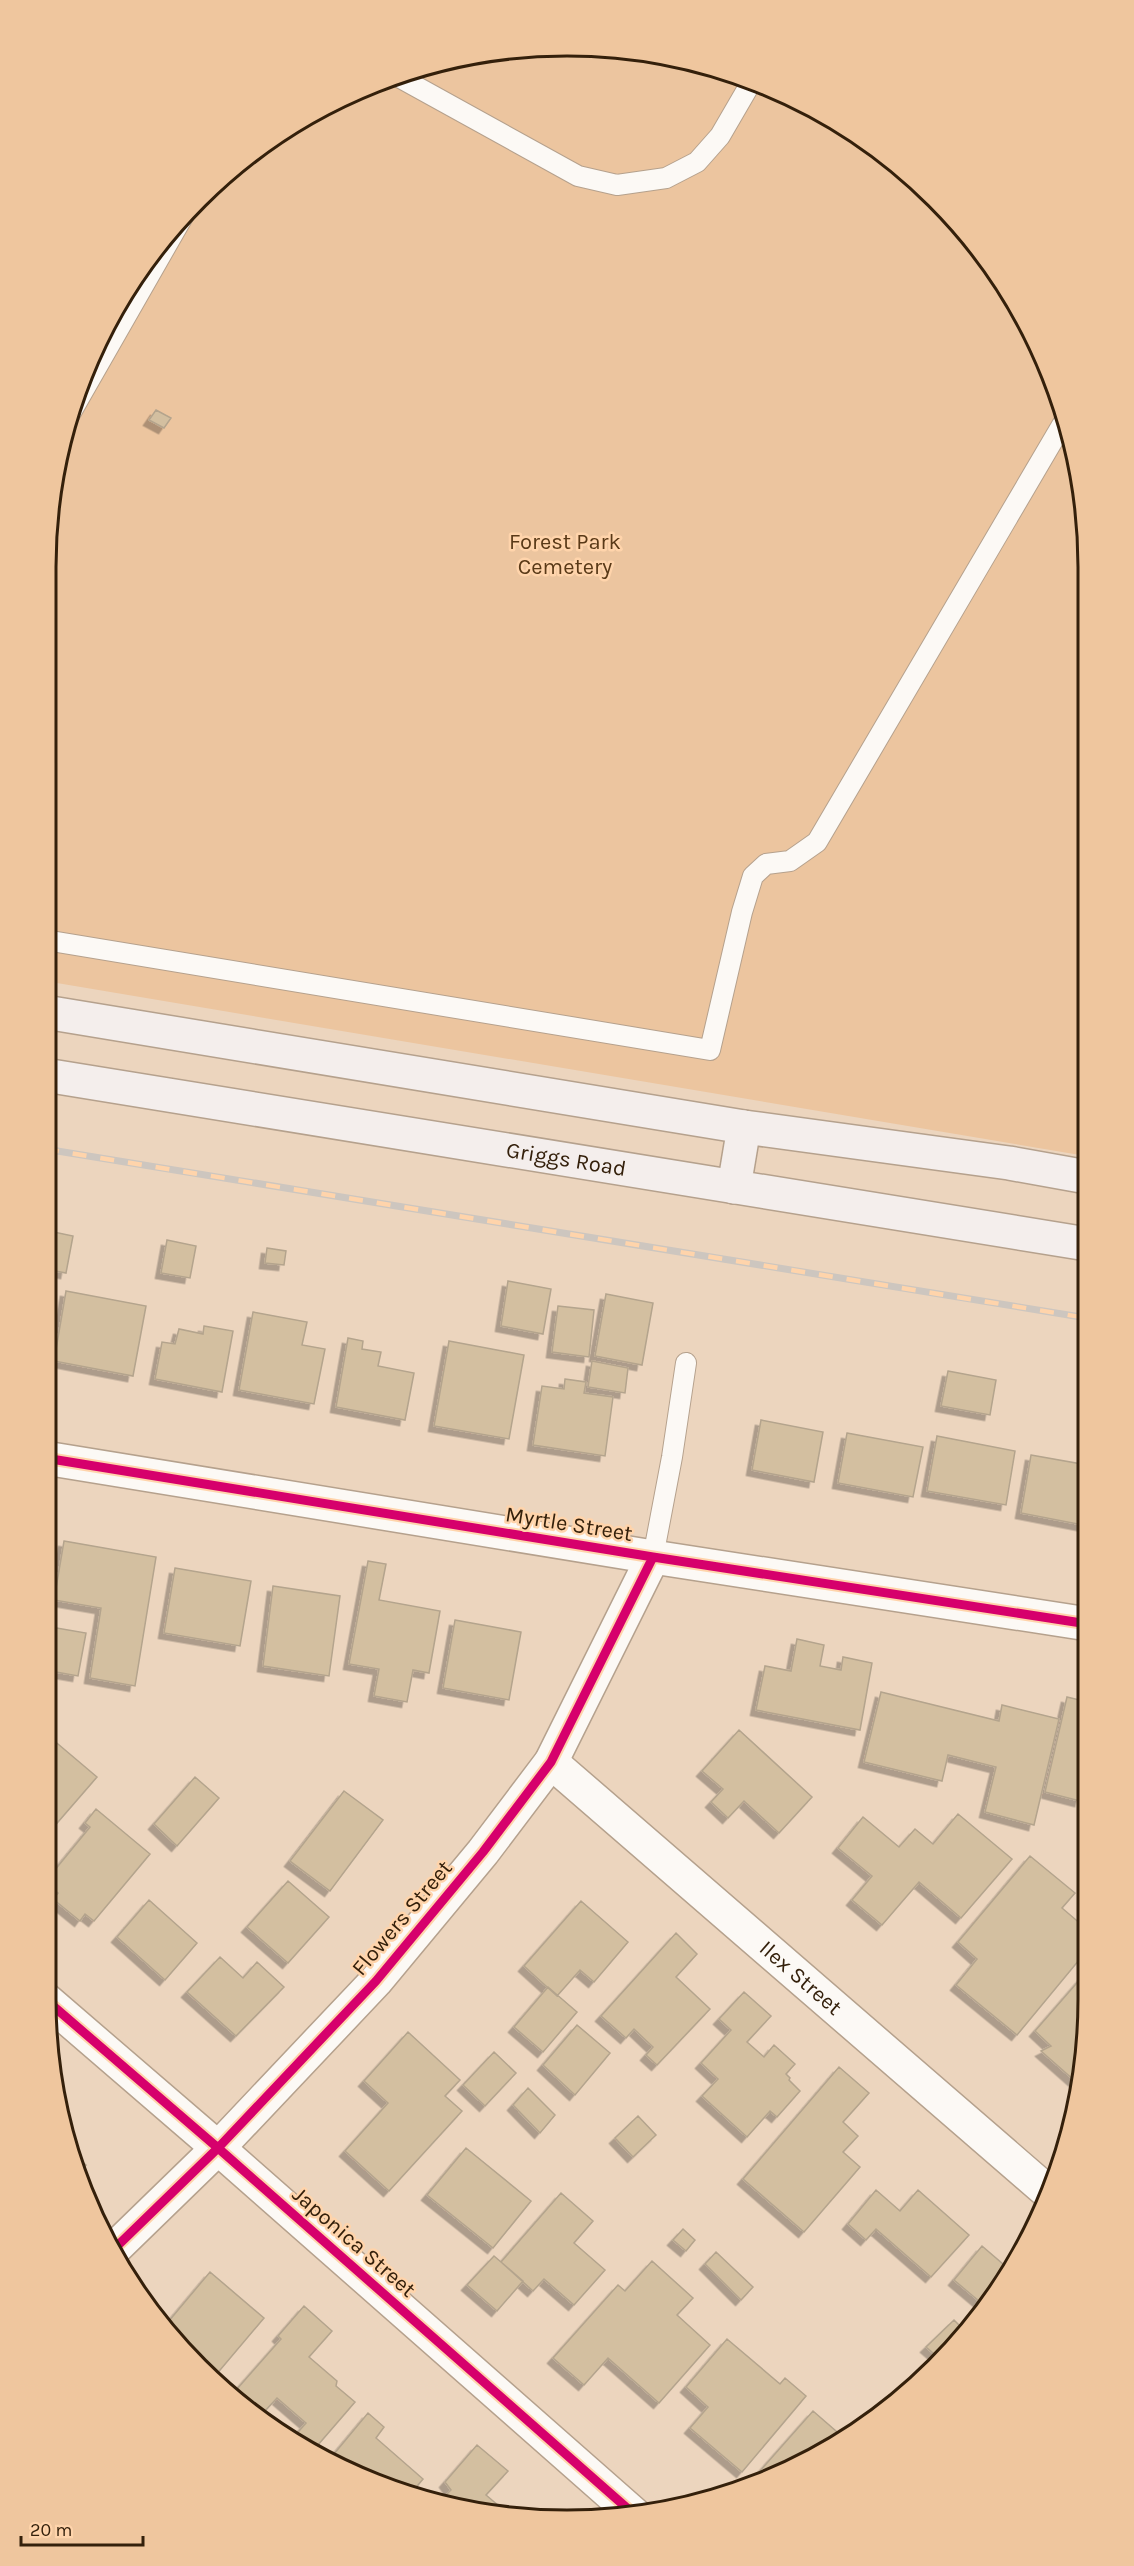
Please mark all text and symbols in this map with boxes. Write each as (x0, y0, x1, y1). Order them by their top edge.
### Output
park label: Forest Park Cemetery (509, 529, 621, 580)
street label: Griggs Road (504, 1137, 628, 1182)
street label: Myrtle Street (504, 1501, 634, 1547)
street label: Flowers Street (346, 1855, 458, 1981)
street label: Ilex Street (754, 1935, 847, 2021)
street label: Japonica Street (287, 2181, 421, 2303)
scale bar (21, 2509, 142, 2547)
text: 20 m (30, 2519, 72, 2541)

